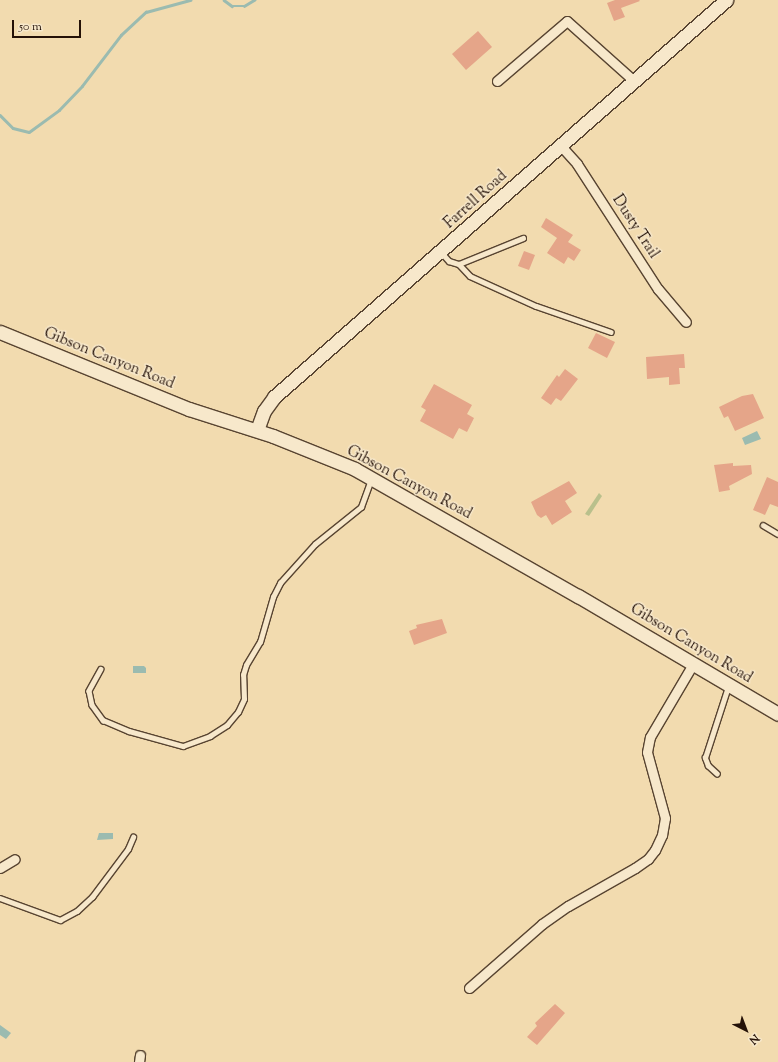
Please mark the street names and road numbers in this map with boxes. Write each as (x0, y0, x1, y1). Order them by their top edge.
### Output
street label: Farrell Road (441, 167, 511, 233)
street label: Dusty Trail (608, 192, 662, 262)
street label: Gibson Canyon Road (41, 325, 177, 393)
street label: Gibson Canyon Road (343, 442, 475, 524)
street label: Gibson Canyon Road (627, 600, 755, 688)

